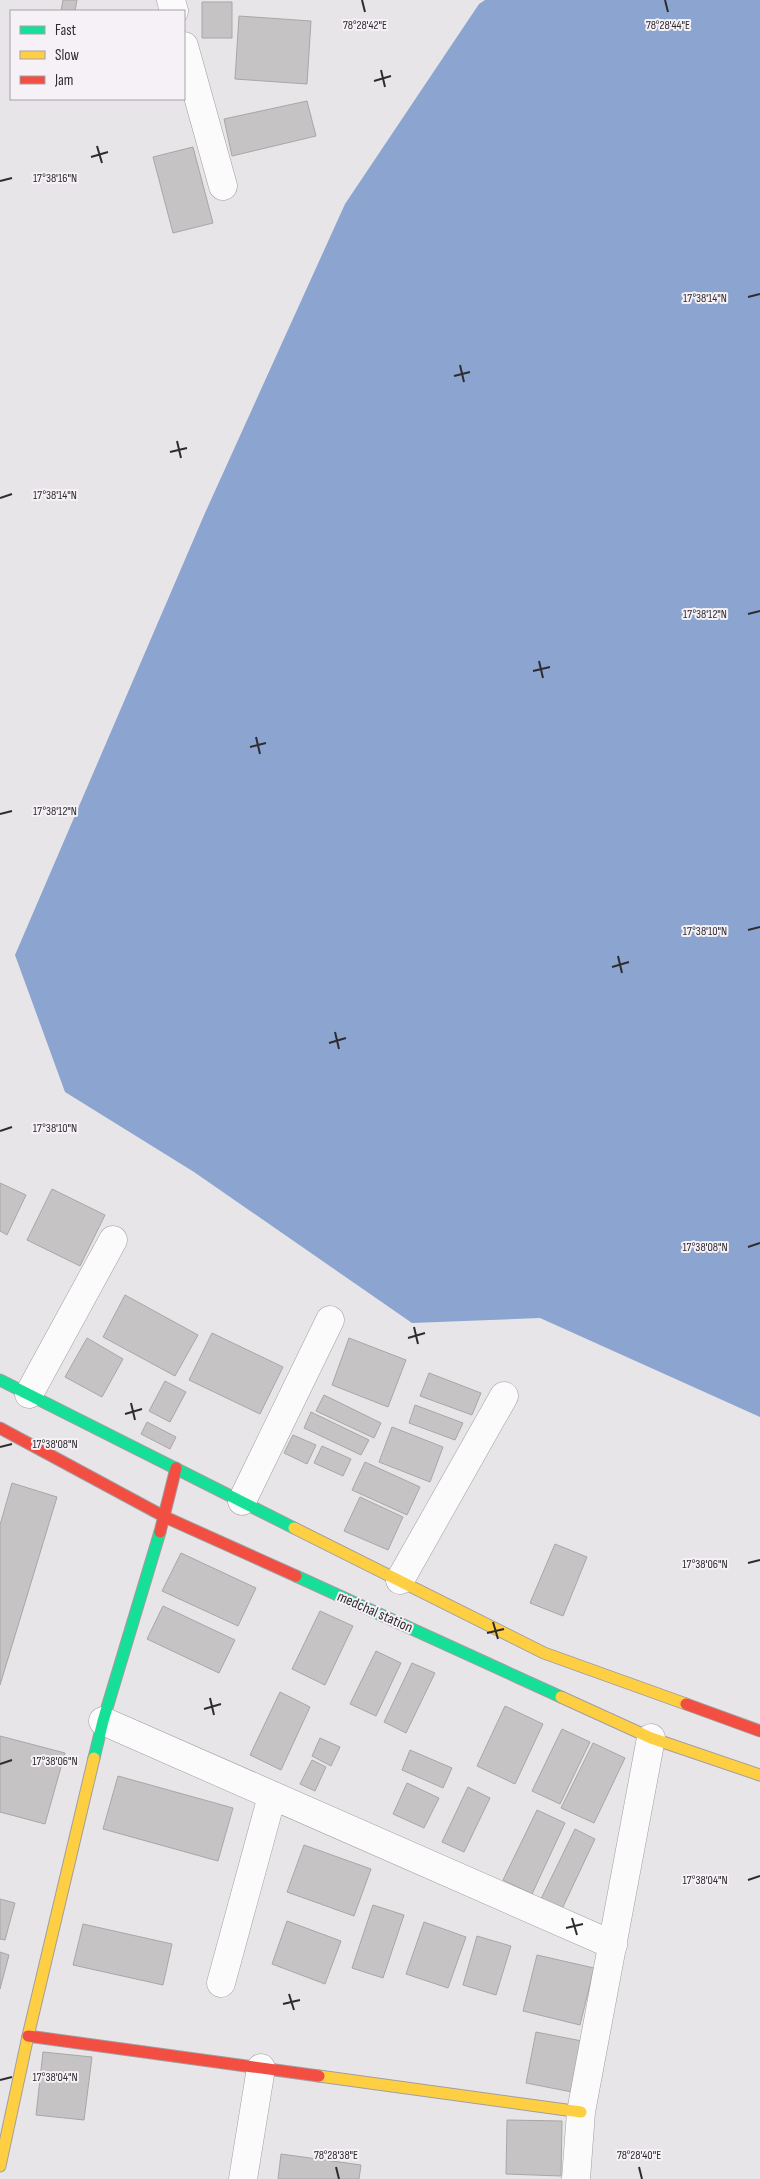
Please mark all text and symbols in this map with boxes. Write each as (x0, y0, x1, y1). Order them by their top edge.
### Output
legend (10, 10, 185, 100)
text: 78°28'42"E (343, 18, 387, 33)
text: 78°28'44"E (646, 18, 690, 33)
text: Fast (55, 21, 77, 40)
text: Slow (55, 46, 79, 65)
text: Jam (54, 71, 73, 90)
text: 17°38'16"N (33, 171, 77, 186)
text: 17°38'14"N (683, 291, 727, 306)
text: 17°38'14"N (33, 488, 77, 503)
text: 17°38'12"N (683, 607, 727, 622)
text: 17°38'12"N (33, 804, 77, 819)
text: 17°38'10"N (683, 924, 727, 939)
text: 17°38'10"N (33, 1121, 77, 1136)
text: 17°38'08"N (682, 1240, 728, 1255)
text: 17°38'08"N (32, 1437, 78, 1452)
text: 17°38'06"N (682, 1557, 728, 1572)
street label: medchal station (334, 1587, 416, 1637)
text: 17°38'06"N (32, 1754, 78, 1769)
text: 17°38'04"N (682, 1873, 728, 1888)
text: 17°38'04"N (32, 2070, 78, 2085)
text: 78°28'38"E (314, 2148, 358, 2163)
text: 78°28'40"E (617, 2148, 661, 2163)

